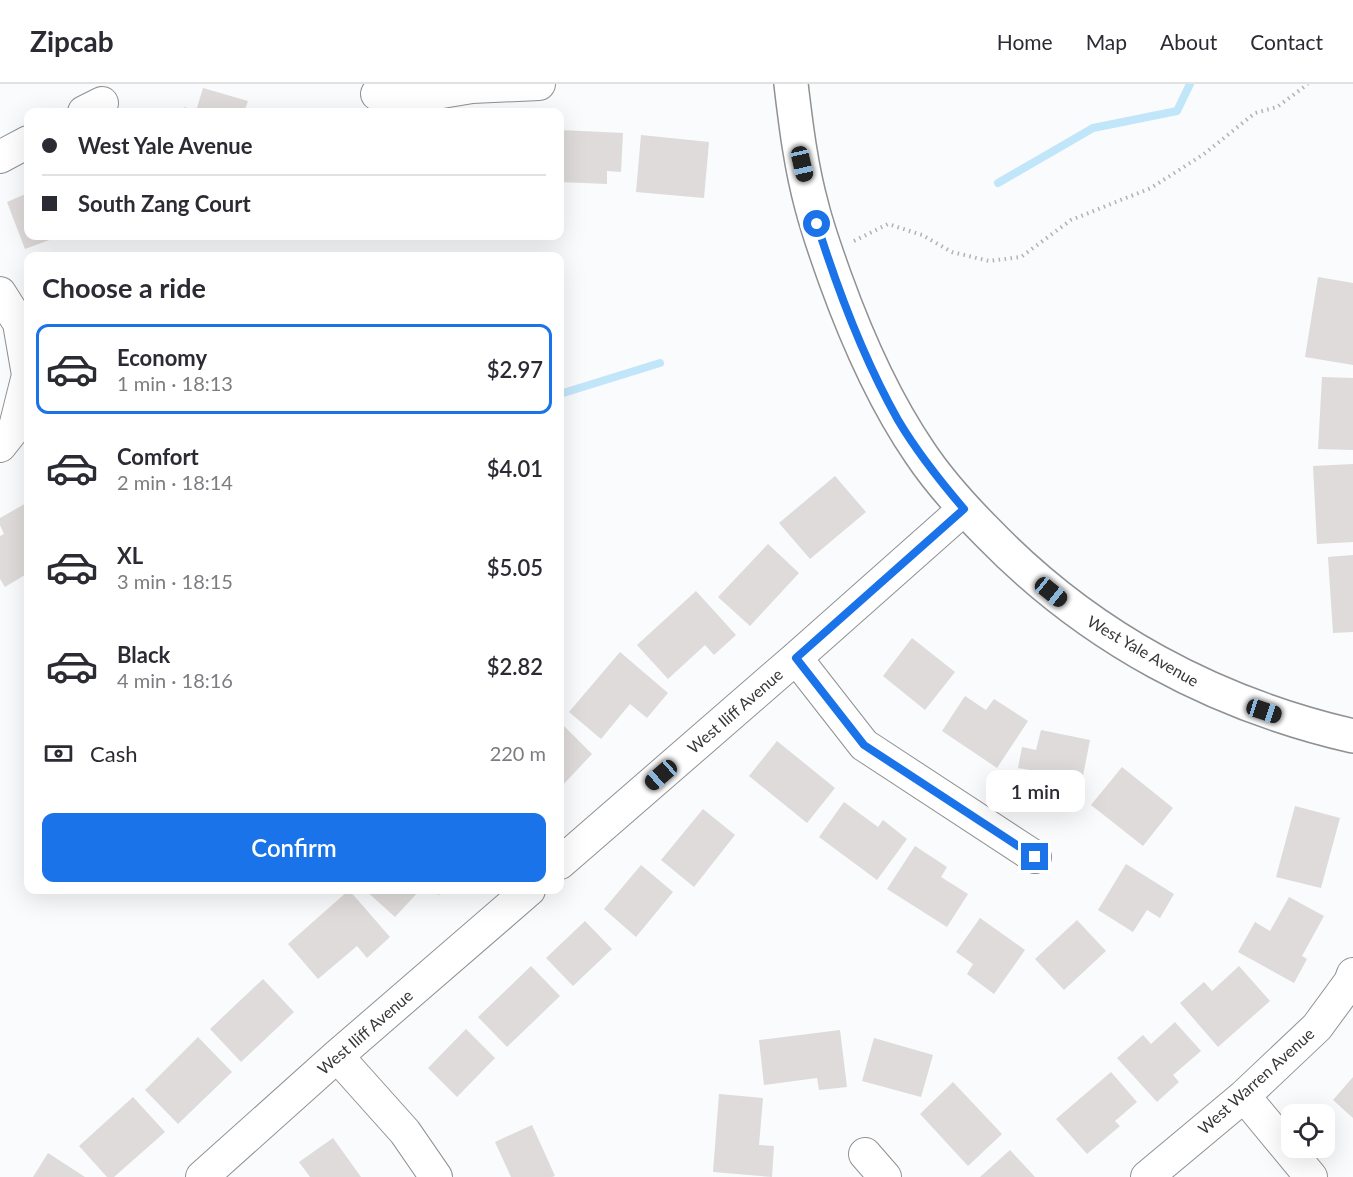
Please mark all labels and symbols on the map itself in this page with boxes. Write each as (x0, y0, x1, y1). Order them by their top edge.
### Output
car (789, 144, 815, 184)
route start (803, 210, 830, 237)
car (1031, 574, 1071, 610)
street label: West Yale Avenue (1084, 611, 1202, 690)
street label: West Iliff Avenue (683, 664, 786, 757)
car (1244, 697, 1284, 725)
car (642, 756, 680, 794)
callout: 1 min (986, 770, 1084, 812)
route end (1021, 843, 1048, 870)
street label: West Iliff Avenue (313, 985, 416, 1078)
street label: West Warren Avenue (1194, 1024, 1318, 1138)

